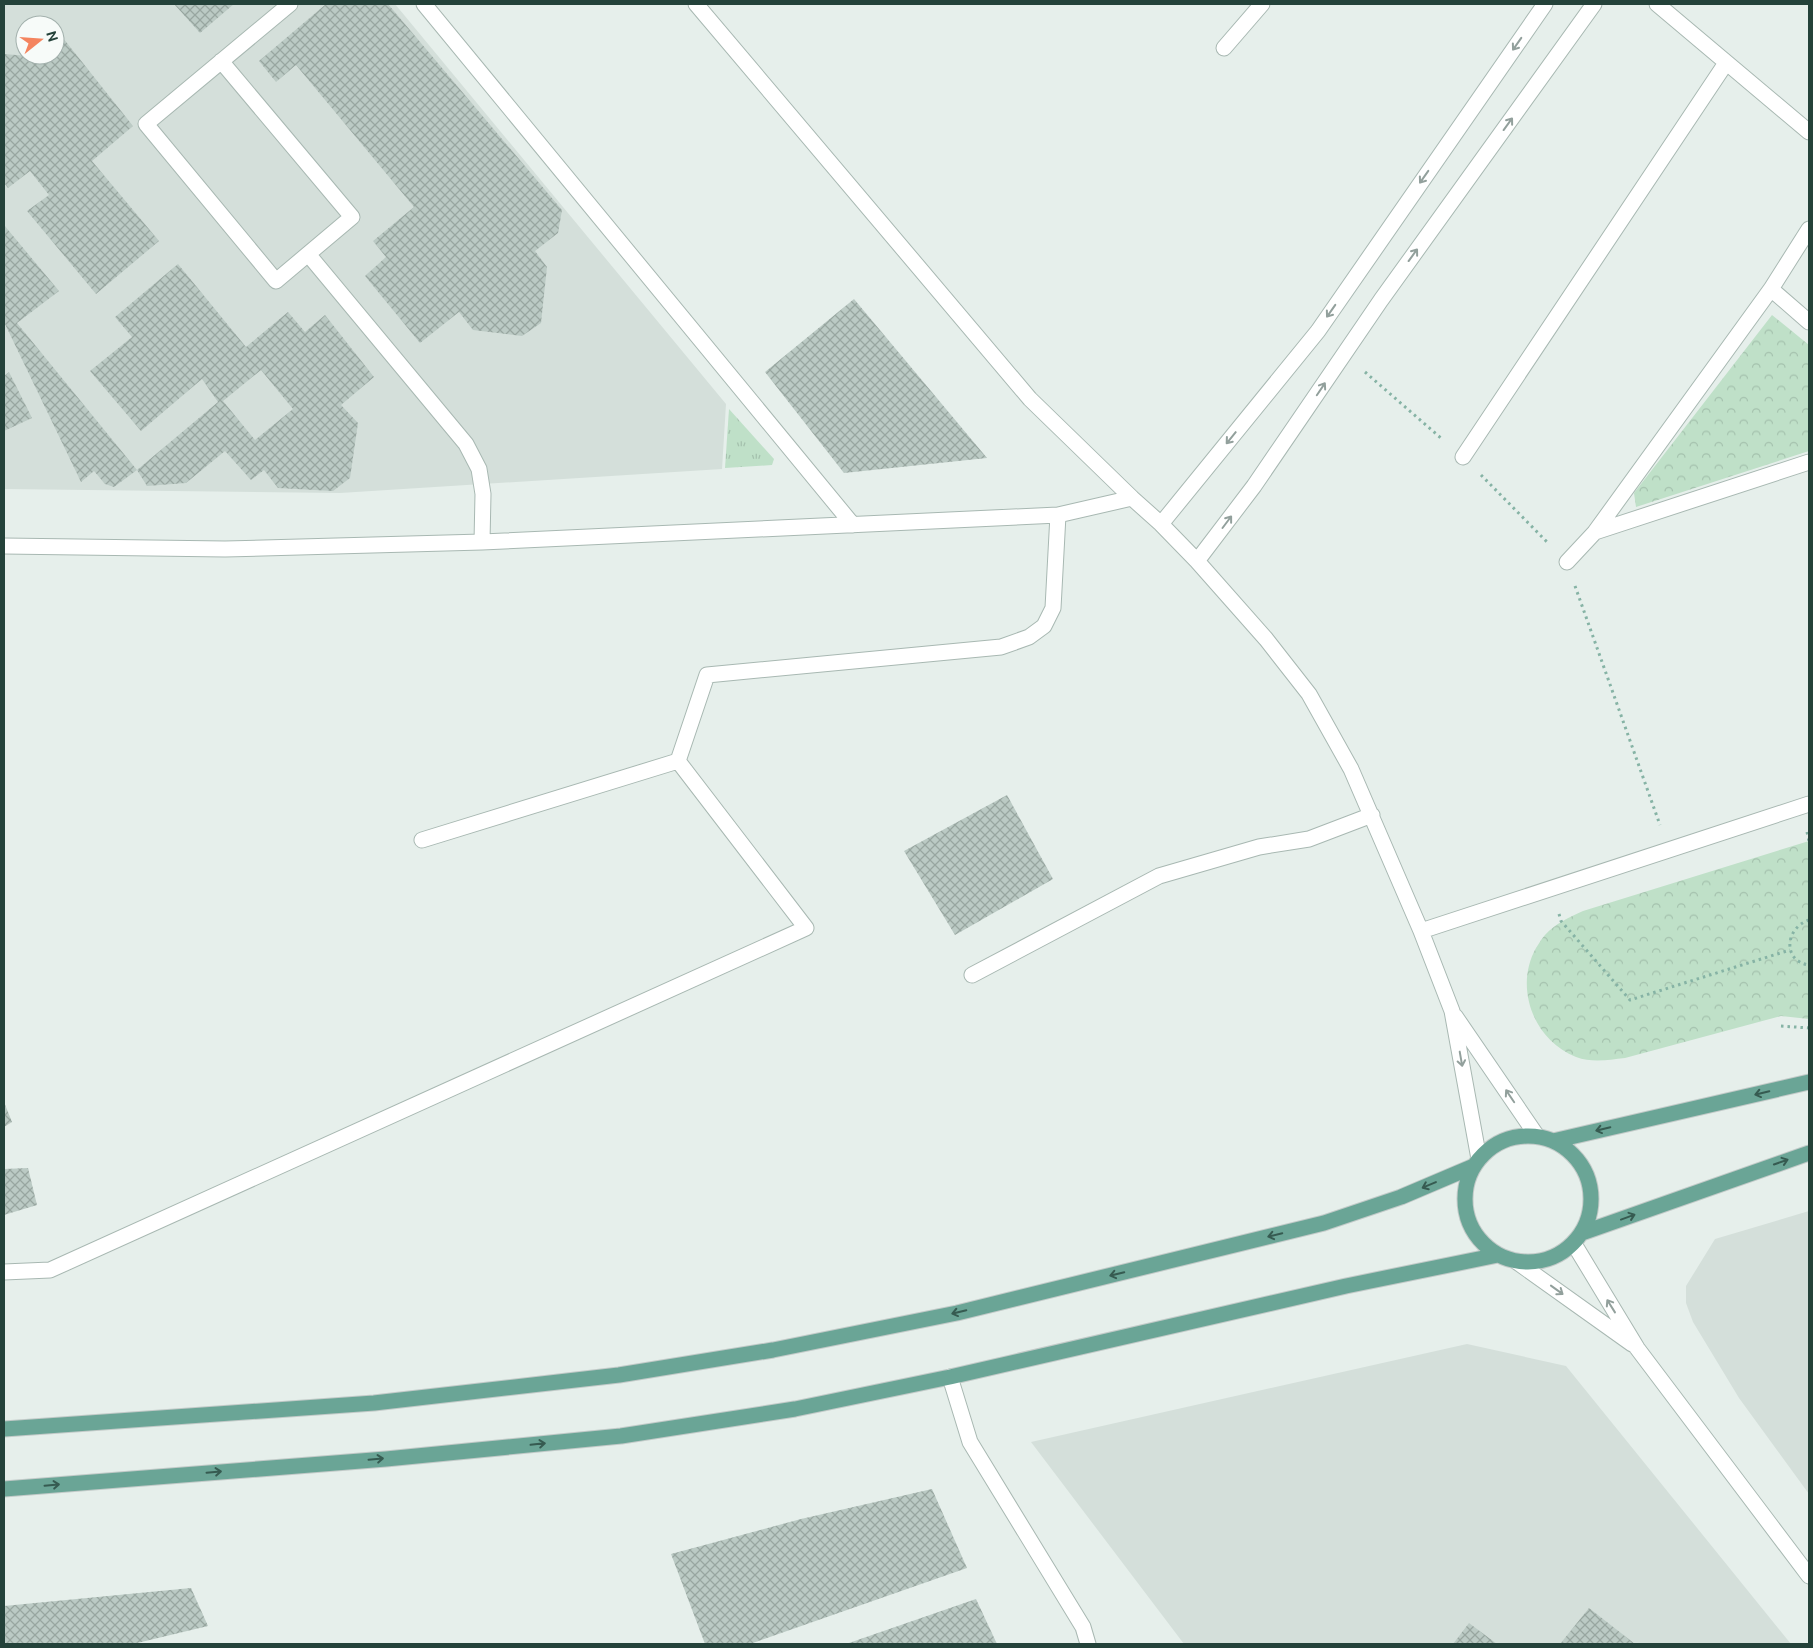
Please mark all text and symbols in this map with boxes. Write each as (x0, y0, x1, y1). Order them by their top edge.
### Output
north arrow (15, 15, 65, 65)
text: N (43, 29, 62, 44)
one-way arrow (1512, 37, 1522, 51)
one-way arrow (1503, 117, 1513, 131)
one-way arrow (1419, 170, 1429, 184)
one-way arrow (1407, 249, 1418, 263)
one-way arrow (1326, 304, 1337, 318)
one-way arrow (1315, 382, 1326, 396)
one-way arrow (1225, 431, 1236, 444)
one-way arrow (1221, 516, 1232, 529)
one-way arrow (1456, 1051, 1466, 1067)
one-way arrow (1505, 1089, 1515, 1103)
one-way arrow (1754, 1089, 1770, 1098)
one-way arrow (1596, 1125, 1612, 1134)
one-way arrow (1772, 1157, 1788, 1166)
one-way arrow (1422, 1181, 1437, 1191)
one-way arrow (1619, 1212, 1635, 1221)
one-way arrow (1267, 1231, 1283, 1240)
one-way arrow (1109, 1270, 1125, 1279)
one-way arrow (1550, 1285, 1564, 1295)
one-way arrow (1606, 1300, 1616, 1314)
one-way arrow (951, 1308, 967, 1318)
one-way arrow (530, 1439, 546, 1449)
one-way arrow (368, 1455, 384, 1464)
one-way arrow (206, 1468, 222, 1477)
one-way arrow (44, 1481, 60, 1490)

